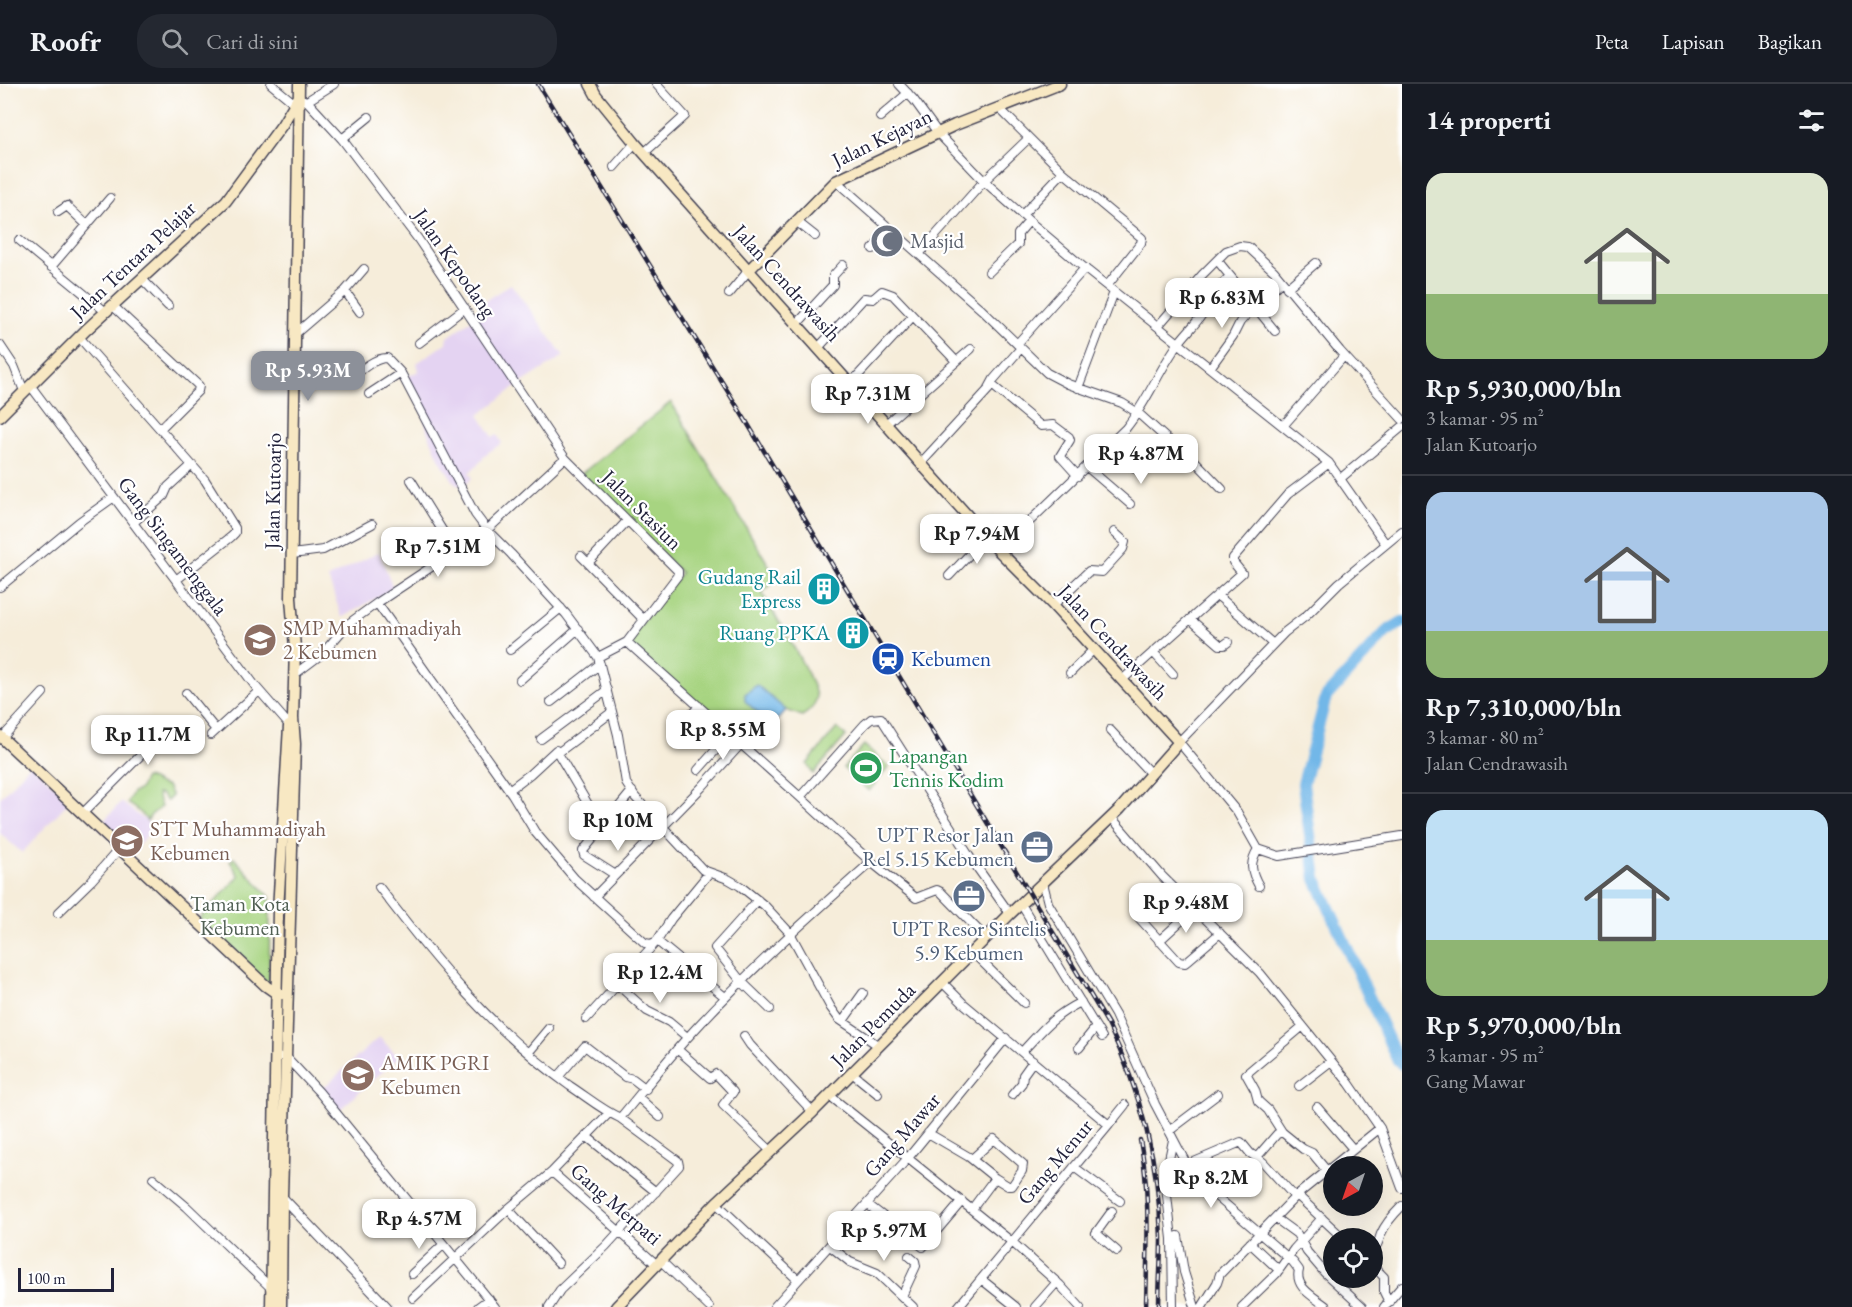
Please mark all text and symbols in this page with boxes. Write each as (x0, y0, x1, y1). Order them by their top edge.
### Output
search box (137, 14, 557, 68)
text: Roofr (30, 23, 101, 59)
icon: search (158, 25, 191, 58)
text: Cari di sini (206, 27, 298, 56)
text: Peta (1595, 28, 1629, 55)
text: Lapisan (1662, 28, 1725, 55)
text: Bagikan (1758, 28, 1822, 55)
street label: Jalan Kejayan (826, 102, 936, 174)
text: 14 properti (1426, 103, 1551, 137)
icon: filters (1795, 104, 1828, 137)
street label: Jalan Tentara Pelajar (63, 195, 201, 326)
street label: Jalan Kepodang (407, 201, 503, 323)
icon: home (1573, 212, 1681, 320)
street label: Jalan Cendrawasih (726, 217, 847, 347)
mosque icon: Masjid (869, 223, 905, 259)
place label: Masjid (910, 227, 965, 254)
pin: Rp 6.83M (1160, 278, 1284, 329)
text: Rp 6.83M (1179, 284, 1265, 310)
pin: Rp 5.93M (246, 351, 370, 402)
text: Rp 5.93M (265, 357, 351, 383)
text: Rp 5,930,000/bln (1426, 371, 1622, 405)
pin: Rp 7.31M (806, 374, 930, 425)
text: Rp 7.31M (825, 380, 911, 406)
text: 3 kamar · 95 m² (1426, 405, 1544, 431)
text: Jalan Kutoarjo (1426, 431, 1537, 457)
street label: Jalan Kutoarjo (258, 432, 287, 552)
pin: Rp 4.87M (1079, 434, 1203, 485)
text: Rp 4.87M (1098, 440, 1184, 466)
street label: Jalan Stasiun (595, 462, 688, 556)
street label: Gang Singamenggala (112, 471, 235, 621)
pin: Rp 7.94M (915, 514, 1039, 565)
text: Rp 7.94M (934, 520, 1020, 546)
pin: Rp 7.51M (376, 527, 500, 578)
icon: home (1573, 531, 1681, 639)
text: Rp 7.51M (395, 533, 481, 559)
place label: Gudang Rail Express (698, 563, 801, 614)
building icon: Gudang Rail Express (806, 571, 842, 607)
street label: Jalan Cendrawasih (1051, 576, 1174, 706)
place label: SMP Muhammadiyah 2 Kebumen (283, 614, 462, 665)
building icon: Ruang PPKA (835, 615, 871, 651)
place label: Ruang PPKA (719, 619, 830, 646)
school or university icon: SMP Muhammadiyah 2 Kebumen (242, 622, 278, 658)
station icon: Kebumen (870, 641, 906, 677)
place label: Kebumen (911, 645, 991, 672)
text: Rp 7,310,000/bln (1426, 690, 1622, 724)
pin: Rp 8.55M (661, 710, 785, 761)
pin: Rp 11.7M (86, 715, 210, 766)
text: Rp 8.55M (680, 716, 766, 742)
text: Rp 11.7M (105, 721, 191, 747)
text: 3 kamar · 80 m² (1426, 724, 1544, 750)
place label: Lapangan Tennis Kodim (889, 742, 1004, 793)
sports icon: Lapangan Tennis Kodim (848, 750, 884, 786)
text: Jalan Cendrawasih (1426, 750, 1568, 776)
pin: Rp 10M (569, 801, 667, 852)
text: Rp 10M (583, 807, 653, 833)
place label: STT Muhammadiyah Kebumen (150, 815, 326, 866)
place label: UPT Resor Jalan Rel 5.15 Kebumen (862, 821, 1014, 872)
school or university icon: STT Muhammadiyah Kebumen (109, 823, 145, 859)
office icon: UPT Resor Jalan Rel 5.15 Kebumen (1019, 829, 1055, 865)
icon: home (1573, 849, 1681, 957)
office icon: UPT Resor Sintelis 5.9 Kebumen (951, 878, 987, 914)
pin: Rp 9.48M (1124, 883, 1248, 934)
text: Rp 9.48M (1143, 889, 1229, 915)
park label: Taman Kota Kebumen (190, 890, 291, 941)
place label: UPT Resor Sintelis 5.9 Kebumen (892, 915, 1047, 966)
pin: Rp 12.4M (598, 953, 722, 1004)
text: Rp 12.4M (617, 959, 703, 985)
street label: Jalan Pemuda (823, 976, 921, 1074)
text: Rp 5,970,000/bln (1426, 1008, 1622, 1042)
text: 3 kamar · 95 m² (1426, 1042, 1544, 1068)
place label: AMIK PGRI Kebumen (380, 1049, 489, 1100)
school or university icon: AMIK PGRI Kebumen (340, 1057, 376, 1093)
text: Gang Mawar (1426, 1068, 1525, 1094)
street label: Gang Mawar (857, 1087, 946, 1183)
street label: Gang Menur (1011, 1113, 1098, 1210)
north arrow (1323, 1156, 1383, 1216)
map controls (1323, 1156, 1383, 1288)
street label: Gang Merpati (565, 1157, 668, 1251)
pin: Rp 8.2M (1156, 1158, 1266, 1209)
text: Rp 8.2M (1173, 1164, 1249, 1190)
pin: Rp 4.57M (357, 1199, 481, 1250)
text: Rp 4.57M (376, 1205, 462, 1231)
pin: Rp 5.97M (822, 1211, 946, 1262)
text: Rp 5.97M (841, 1217, 927, 1243)
button: locate (1323, 1228, 1383, 1288)
scale bar (18, 1265, 114, 1292)
text: 100 m (27, 1268, 66, 1289)

